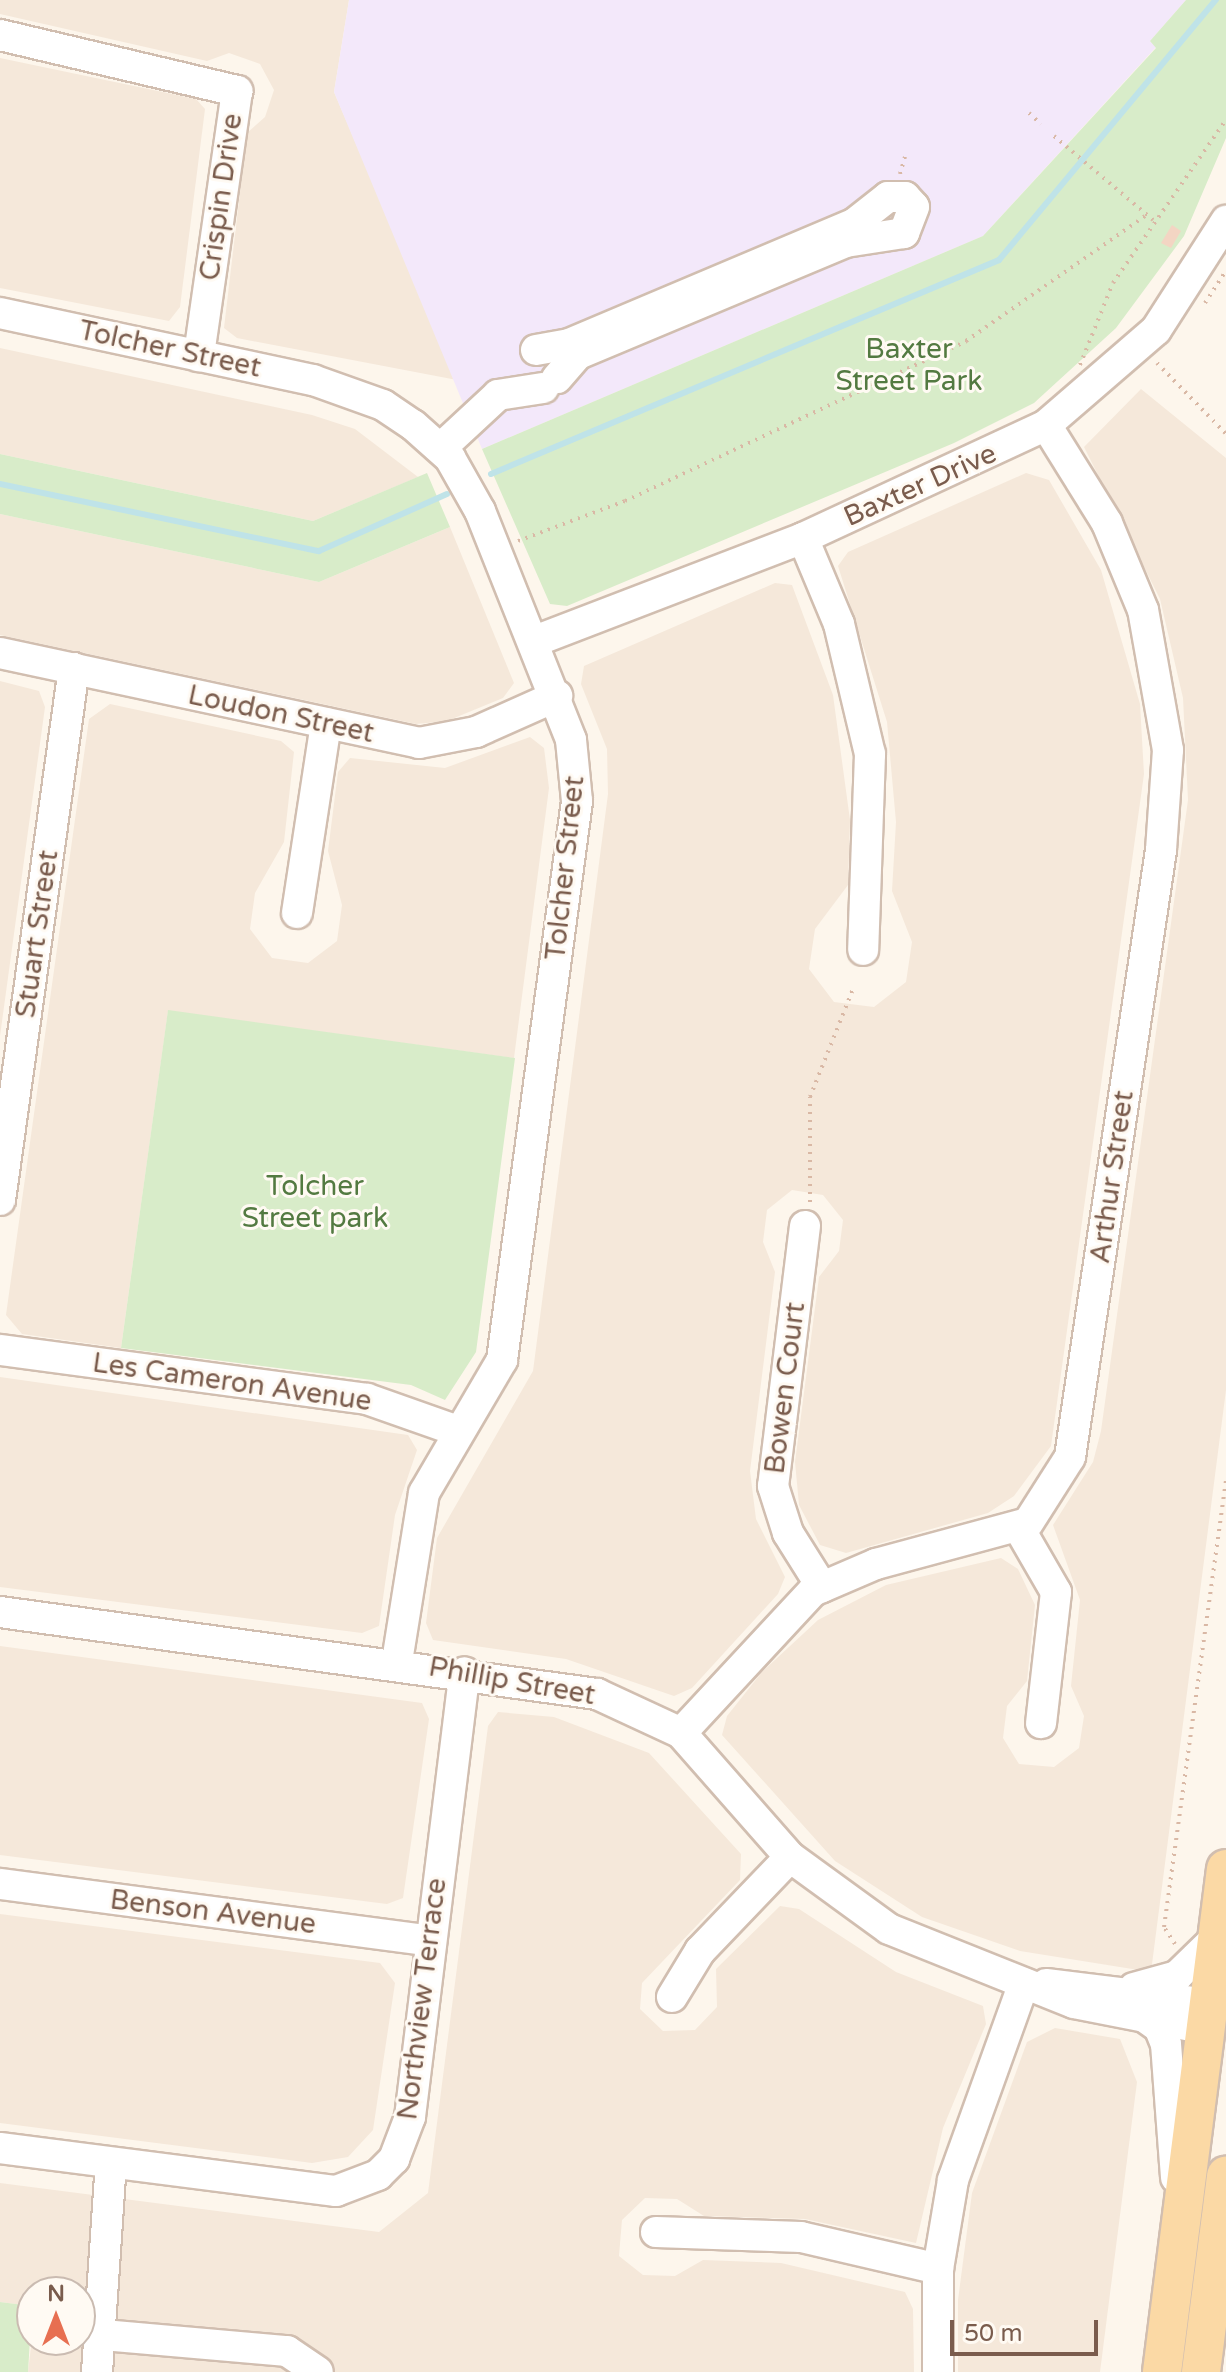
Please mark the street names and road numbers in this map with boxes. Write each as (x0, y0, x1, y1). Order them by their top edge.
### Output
street label: Crispin Drive (193, 111, 249, 283)
street label: Tolcher Street (76, 313, 264, 385)
street label: Baxter Drive (838, 436, 1002, 534)
street label: Loudon Street (185, 678, 377, 750)
street label: Tolcher Street (539, 774, 591, 962)
street label: Stuart Street (9, 848, 65, 1020)
street label: Arthur Street (1083, 1088, 1141, 1266)
street label: Bowen Court (758, 1300, 812, 1476)
street label: Les Cameron Avenue (90, 1346, 374, 1418)
street label: Phillip Street (426, 1650, 598, 1712)
street label: Northview Terrace (391, 1876, 453, 2122)
street label: Benson Avenue (108, 1883, 318, 1941)

